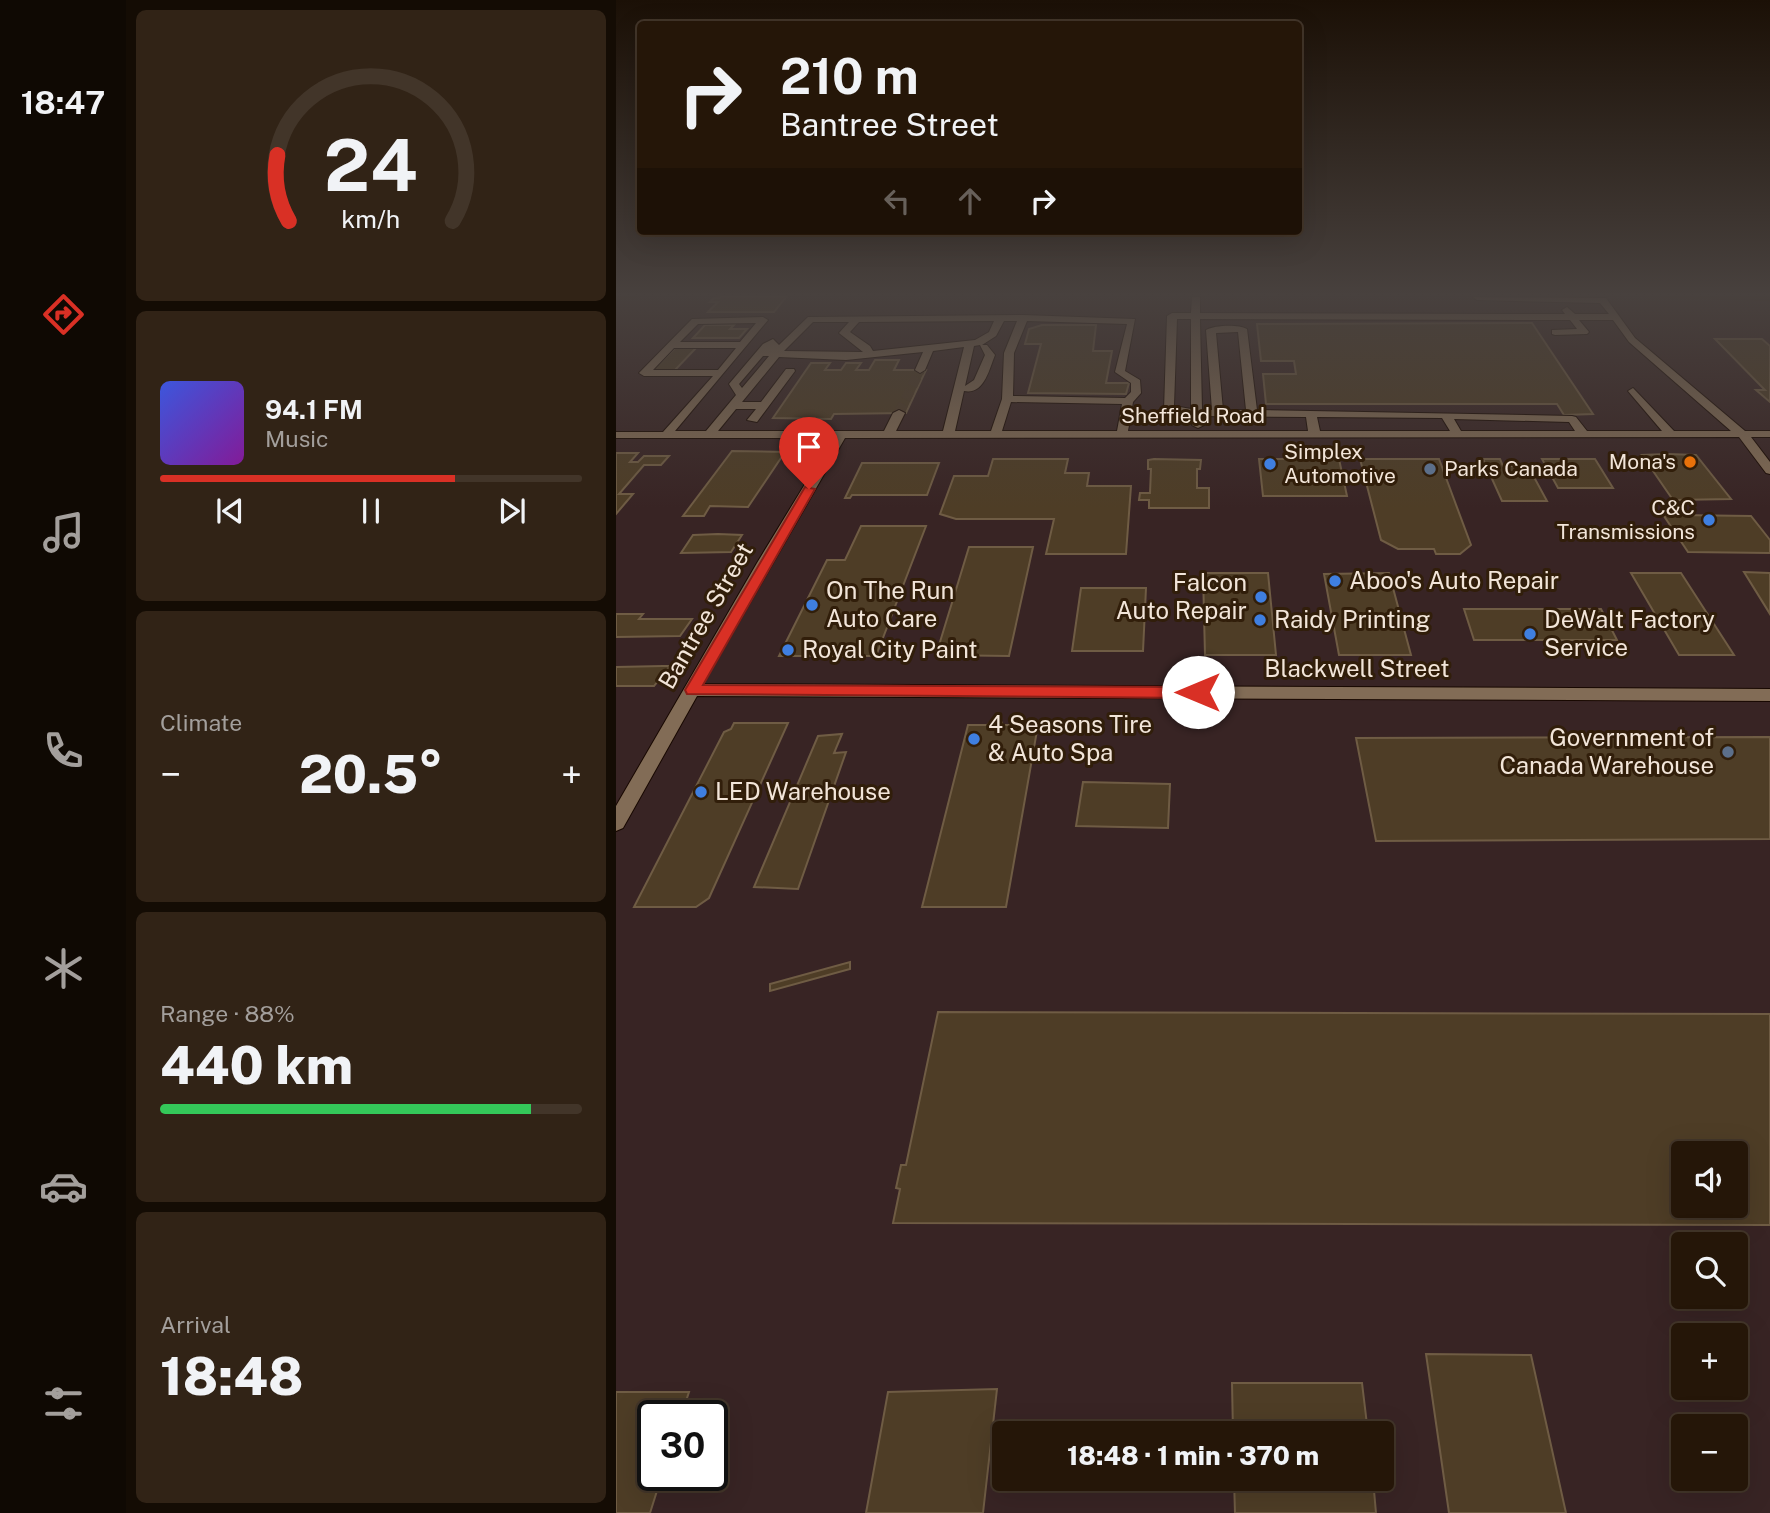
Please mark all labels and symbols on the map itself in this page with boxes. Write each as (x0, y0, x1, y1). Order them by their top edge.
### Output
street label: Sheffield Road (1121, 403, 1265, 428)
pin (779, 417, 839, 489)
place label: Simplex Automotive (1284, 439, 1396, 488)
place label: Mona's (1609, 449, 1676, 474)
marker: Mona's (1682, 454, 1698, 470)
marker: Simplex Automotive (1262, 456, 1278, 472)
place label: Parks Canada (1444, 456, 1578, 481)
marker: Parks Canada (1422, 461, 1438, 477)
place label: C&C Transmissions (1557, 495, 1695, 544)
marker: C&C Transmissions (1701, 512, 1717, 528)
street label: Bantree Street (652, 537, 758, 694)
place label: Aboo's Auto Repair (1349, 566, 1559, 594)
place label: Falcon Auto Repair (1116, 568, 1247, 624)
marker: Aboo's Auto Repair (1327, 573, 1343, 589)
place label: On The Run Auto Care (826, 576, 954, 632)
marker: Falcon Auto Repair (1253, 589, 1269, 605)
marker: On The Run Auto Care (804, 597, 820, 613)
place label: Raidy Printing (1274, 605, 1430, 633)
place label: DeWalt Factory Service (1544, 605, 1715, 661)
marker: Raidy Printing (1252, 612, 1268, 628)
marker: DeWalt Factory Service (1522, 626, 1538, 642)
place label: Royal City Paint (802, 635, 978, 663)
marker: Royal City Paint (780, 642, 796, 658)
street label: Blackwell Street (1264, 654, 1450, 682)
position arrow (1161, 655, 1235, 729)
place label: 4 Seasons Tire & Auto Spa (988, 710, 1152, 766)
place label: Government of Canada Warehouse (1499, 723, 1714, 779)
marker: 4 Seasons Tire & Auto Spa (966, 731, 982, 747)
marker: Government of Canada Warehouse (1720, 744, 1736, 760)
place label: LED Warehouse (715, 777, 891, 805)
marker: LED Warehouse (693, 784, 709, 800)
speed limit sign: 30 (637, 1400, 728, 1491)

